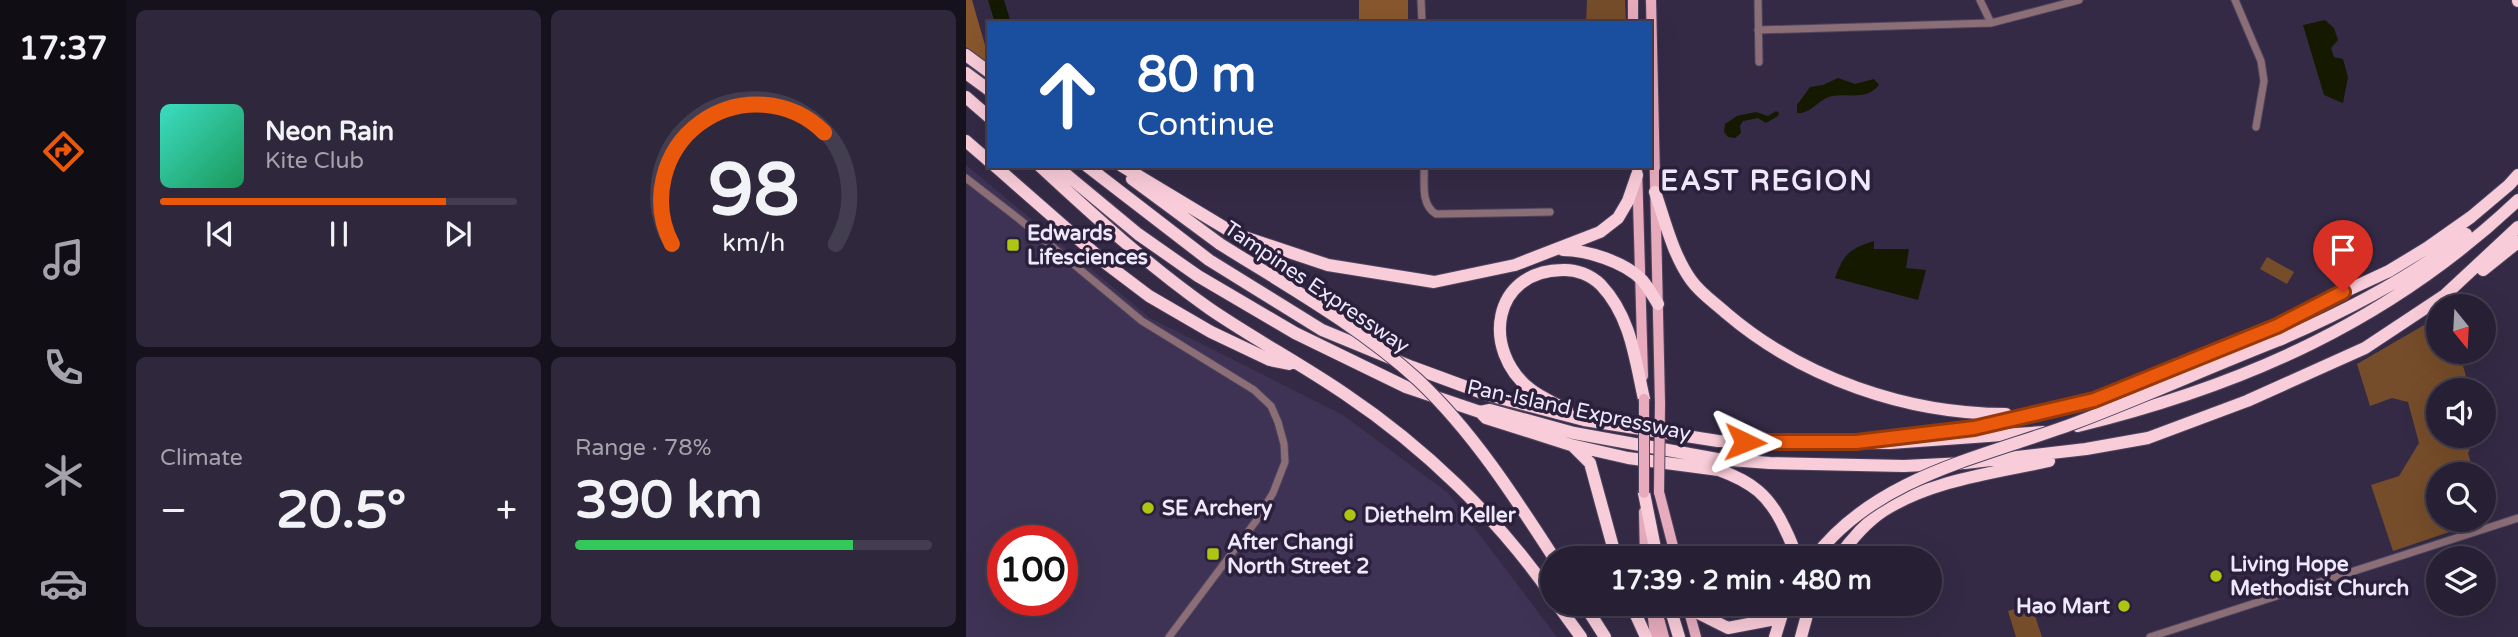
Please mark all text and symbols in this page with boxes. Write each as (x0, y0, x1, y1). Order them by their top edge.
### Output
text: 17:37 (19, 30, 107, 68)
text: 80 m (1137, 46, 1256, 105)
icon: ahead (1022, 49, 1113, 140)
text: Continue (1137, 106, 1274, 144)
text: Neon Rain (265, 116, 394, 147)
icon: directions (39, 127, 88, 176)
text: Kite Club (265, 147, 364, 175)
text: 98 (708, 148, 799, 236)
district label: EAST REGION (1660, 164, 1874, 198)
icon: previous (201, 215, 239, 253)
icon: pause (320, 215, 358, 253)
icon: next (439, 215, 477, 253)
street label: Tampines Expressway (1219, 216, 1414, 359)
pin (2313, 220, 2373, 292)
place label: Edwards Lifesciences (1027, 221, 1148, 270)
text: km/h (722, 228, 785, 258)
icon: arrive (2324, 231, 2362, 269)
icon: music (39, 235, 88, 284)
marker: Edwards Lifesciences (1005, 237, 1021, 253)
north arrow (2426, 294, 2496, 364)
map controls (2426, 294, 2496, 616)
icon: phone (39, 343, 88, 392)
street label: Pan-Island Expressway (1465, 375, 1693, 446)
button: sound (2426, 378, 2496, 448)
position arrow (1708, 405, 1782, 479)
text: Range · 78% (575, 434, 711, 462)
text: Climate (160, 444, 243, 472)
icon: climate (39, 451, 88, 500)
button: search (2426, 462, 2496, 532)
text: 390 km (575, 469, 763, 532)
text: 20.5° (276, 479, 406, 542)
text: − (160, 488, 187, 534)
text: + (496, 488, 517, 534)
place label: SE Archery (1162, 496, 1273, 521)
marker: SE Archery (1140, 500, 1156, 516)
place label: Diethelm Keller (1364, 503, 1517, 528)
marker: Diethelm Keller (1342, 507, 1358, 523)
speed limit sign: 100 (987, 525, 1078, 616)
place label: After Changi North Street 2 (1227, 530, 1369, 579)
marker: After Changi North Street 2 (1205, 546, 1221, 562)
button: layers (2426, 546, 2496, 616)
place label: Living Hope Methodist Church (2230, 552, 2409, 601)
icon: car (39, 559, 88, 608)
text: 17:39 · 2 min · 480 m (1610, 565, 1872, 596)
marker: Living Hope Methodist Church (2208, 568, 2224, 584)
place label: Hao Mart (2016, 594, 2110, 619)
marker: Hao Mart (2116, 598, 2132, 614)

